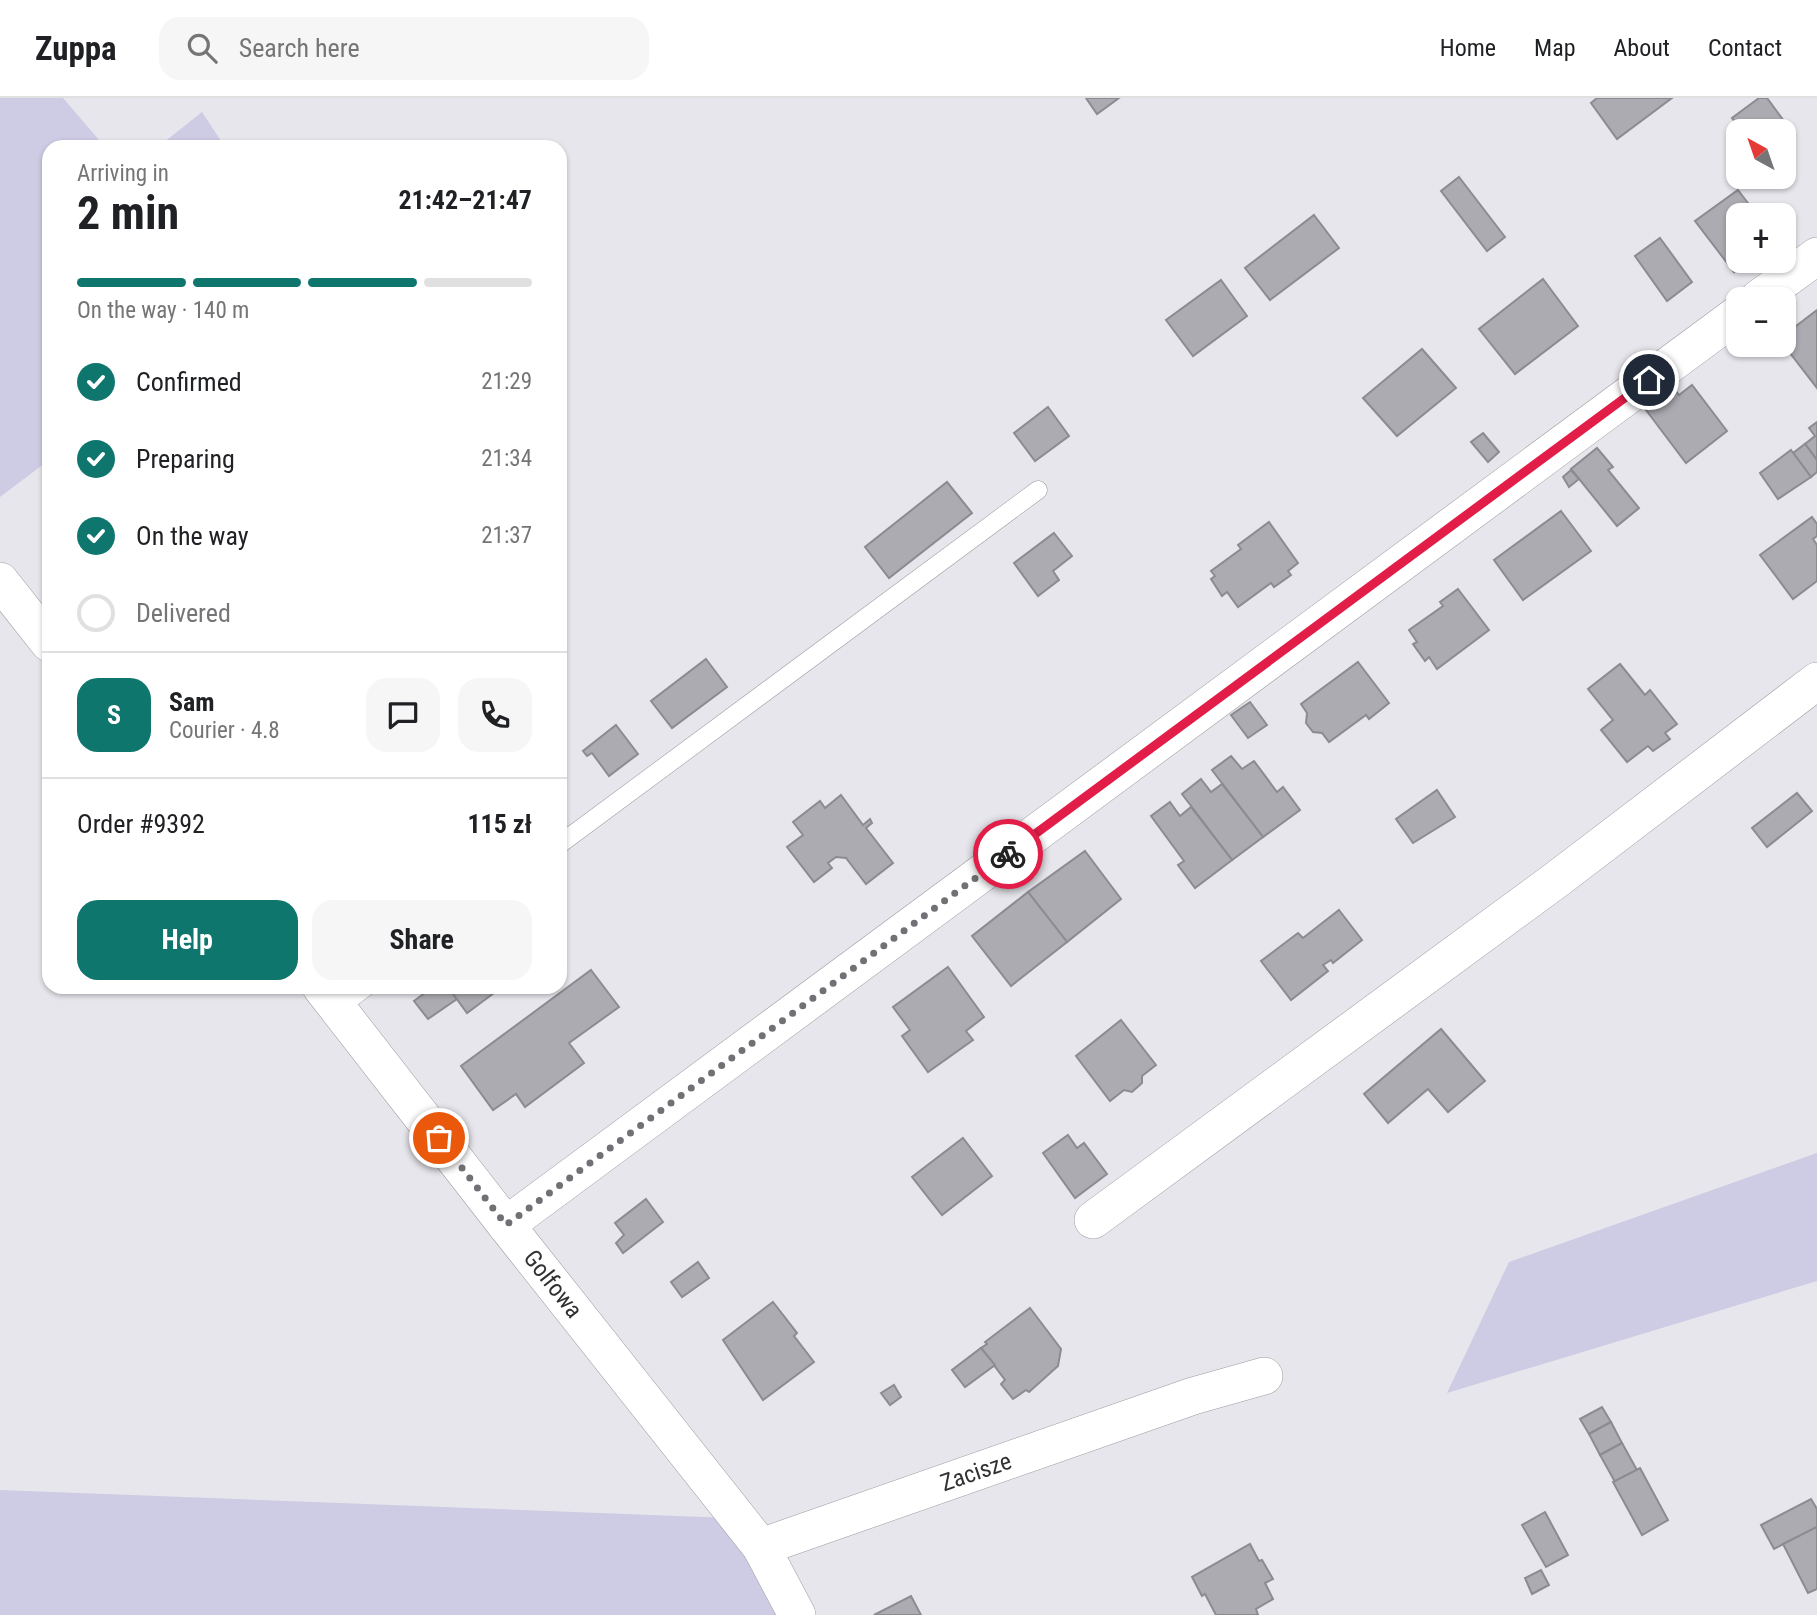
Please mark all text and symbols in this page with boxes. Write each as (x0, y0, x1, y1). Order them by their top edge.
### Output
search box (159, 17, 649, 80)
text: Zuppa (35, 29, 117, 68)
icon: search (183, 29, 221, 67)
text: Search here (239, 33, 360, 63)
text: Home (1440, 34, 1496, 62)
text: Map (1534, 34, 1576, 62)
text: About (1614, 34, 1670, 62)
text: Contact (1708, 34, 1782, 62)
north arrow (1726, 119, 1796, 189)
map controls (1726, 119, 1796, 357)
text: Arriving in (77, 160, 169, 187)
text: 21:42–21:47 (398, 185, 532, 215)
text: 2 min (77, 186, 179, 240)
button: + (1726, 203, 1796, 273)
button: − (1726, 287, 1796, 357)
text: On the way · 140 m (77, 297, 249, 324)
pin (1619, 350, 1679, 410)
icon: home (1630, 361, 1668, 399)
icon: check (77, 363, 115, 401)
text: Confirmed (136, 367, 242, 397)
text: 21:29 (481, 368, 532, 395)
icon: check (77, 440, 115, 478)
text: Preparing (136, 444, 235, 474)
text: 21:34 (481, 445, 532, 472)
icon: check (77, 517, 115, 555)
text: On the way (136, 521, 249, 551)
text: 21:37 (481, 522, 532, 549)
text: Delivered (136, 598, 231, 628)
button: chat (366, 678, 440, 752)
button: phone (458, 678, 532, 752)
text: Sam (169, 687, 215, 717)
text: S (107, 700, 121, 730)
text: Courier · 4.8 (169, 717, 280, 744)
text: Order #9392 (77, 809, 205, 839)
text: 115 zł (467, 809, 532, 839)
courier (973, 819, 1043, 889)
icon: bike (989, 835, 1027, 873)
button: Help (77, 900, 298, 980)
button: Share (312, 900, 532, 980)
pin (409, 1108, 469, 1168)
icon: bag (420, 1119, 458, 1157)
street label: Golfowa (518, 1244, 588, 1324)
street label: Zacisze (937, 1447, 1015, 1497)

